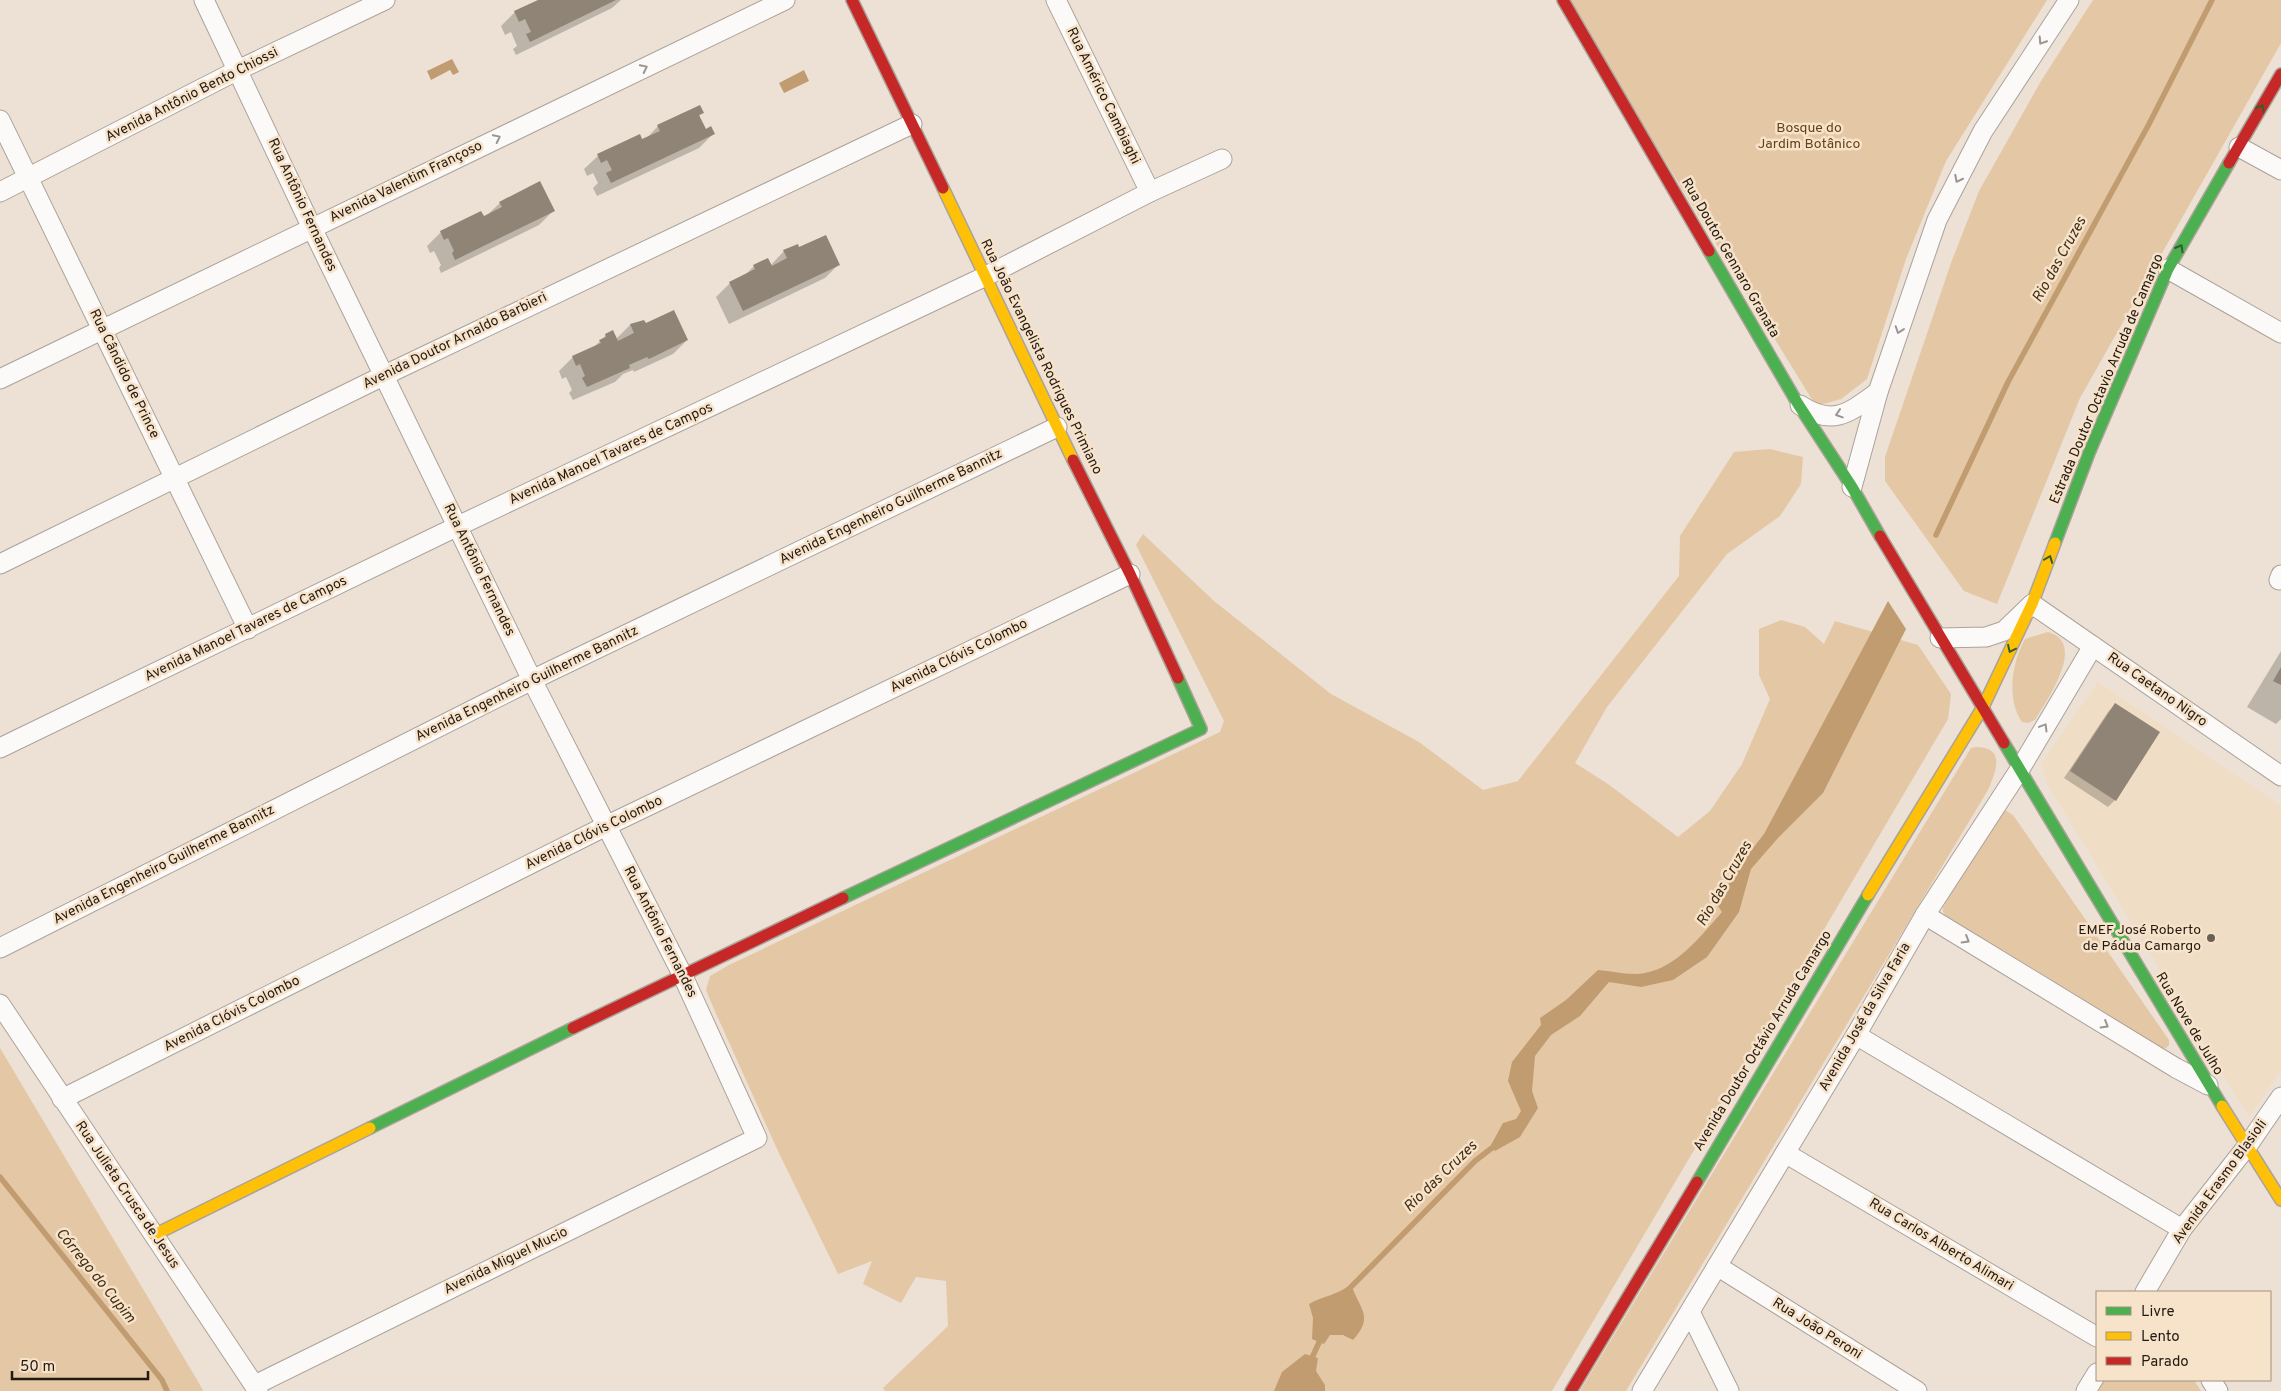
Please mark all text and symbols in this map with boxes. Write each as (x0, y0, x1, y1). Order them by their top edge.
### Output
street label: Rua Américo Cambiaghi (1062, 25, 1144, 167)
one-way arrow (2039, 35, 2049, 44)
street label: Avenida Antônio Bento Chiossi (103, 44, 281, 146)
one-way arrow (639, 64, 648, 74)
one-way arrow (2255, 104, 2265, 113)
park label: Bosque do Jardim Botânico (1758, 120, 1861, 153)
one-way arrow (492, 134, 501, 144)
street label: Rua Antônio Fernandes (264, 136, 340, 274)
street label: Avenida Valentim Françoso (327, 137, 485, 226)
one-way arrow (1954, 174, 1964, 183)
street label: Rua Doutor Gennaro Granata (1677, 175, 1783, 341)
water label: Rio das Cruzes (2029, 214, 2091, 306)
street label: Rua João Evangelista Rodrigues Primiano (976, 236, 1106, 478)
one-way arrow (2174, 245, 2184, 254)
street label: Estrada Doutor Octavio Arruda de Camargo (2046, 251, 2168, 507)
street label: Avenida Doutor Arnaldo Barbieri (360, 289, 550, 393)
street label: Rua Cândido de Prince (85, 307, 163, 441)
one-way arrow (1895, 326, 1905, 334)
street label: Avenida Manoel Tavares de Campos (506, 399, 716, 509)
one-way arrow (1836, 408, 1844, 418)
street label: Avenida Engenheiro Guilherme Bannitz (777, 445, 1005, 569)
street label: Rua Antônio Fernandes (440, 501, 518, 639)
one-way arrow (2043, 555, 2053, 564)
street label: Avenida Manoel Tavares de Campos (142, 572, 350, 686)
street label: Avenida Clóvis Colombo (888, 615, 1031, 697)
street label: Avenida Engenheiro Guilherme Bannitz (413, 622, 641, 746)
one-way arrow (2007, 643, 2017, 652)
street label: Rua Caetano Nigro (2104, 649, 2210, 731)
one-way arrow (2038, 724, 2048, 733)
street label: Avenida Clóvis Colombo (523, 792, 666, 874)
street label: Avenida Engenheiro Guilherme Bannitz (51, 802, 277, 928)
water label: Rio das Cruzes (1693, 838, 1757, 930)
street label: Rua Antônio Fernandes (619, 863, 701, 1001)
place label: EMEF José Roberto de Pádua Camargo (2078, 922, 2201, 955)
street label: Avenida Doutor Octávio Arruda Camargo (1690, 928, 1836, 1154)
marker: EMEF José Roberto de Pádua Camargo (2205, 932, 2217, 944)
one-way arrow (1961, 934, 1970, 944)
street label: Avenida José da Silva Faria (1816, 940, 1914, 1094)
street label: Rua Nove de Julho (2152, 969, 2227, 1079)
street label: Avenida Clóvis Colombo (161, 972, 303, 1056)
one-way arrow (2100, 1019, 2109, 1028)
street label: Avenida Erasmo Blasioli (2169, 1117, 2271, 1247)
street label: Rua Julieta Crusca de Jesus (71, 1118, 183, 1272)
water label: Rio das Cruzes (1400, 1137, 1482, 1217)
street label: Rua Carlos Alberto Alimari (1866, 1195, 2016, 1295)
street label: Avenida Miguel Mucio (441, 1223, 571, 1298)
water label: Córrego do Cupim (51, 1225, 140, 1328)
legend (2096, 1291, 2271, 1381)
street label: Rua João Peroni (1769, 1295, 1865, 1363)
text: Livre (2141, 1303, 2175, 1322)
text: Lento (2141, 1328, 2180, 1347)
scale bar (12, 1348, 149, 1380)
text: Parado (2141, 1353, 2189, 1372)
text: 50 m (20, 1358, 55, 1377)

